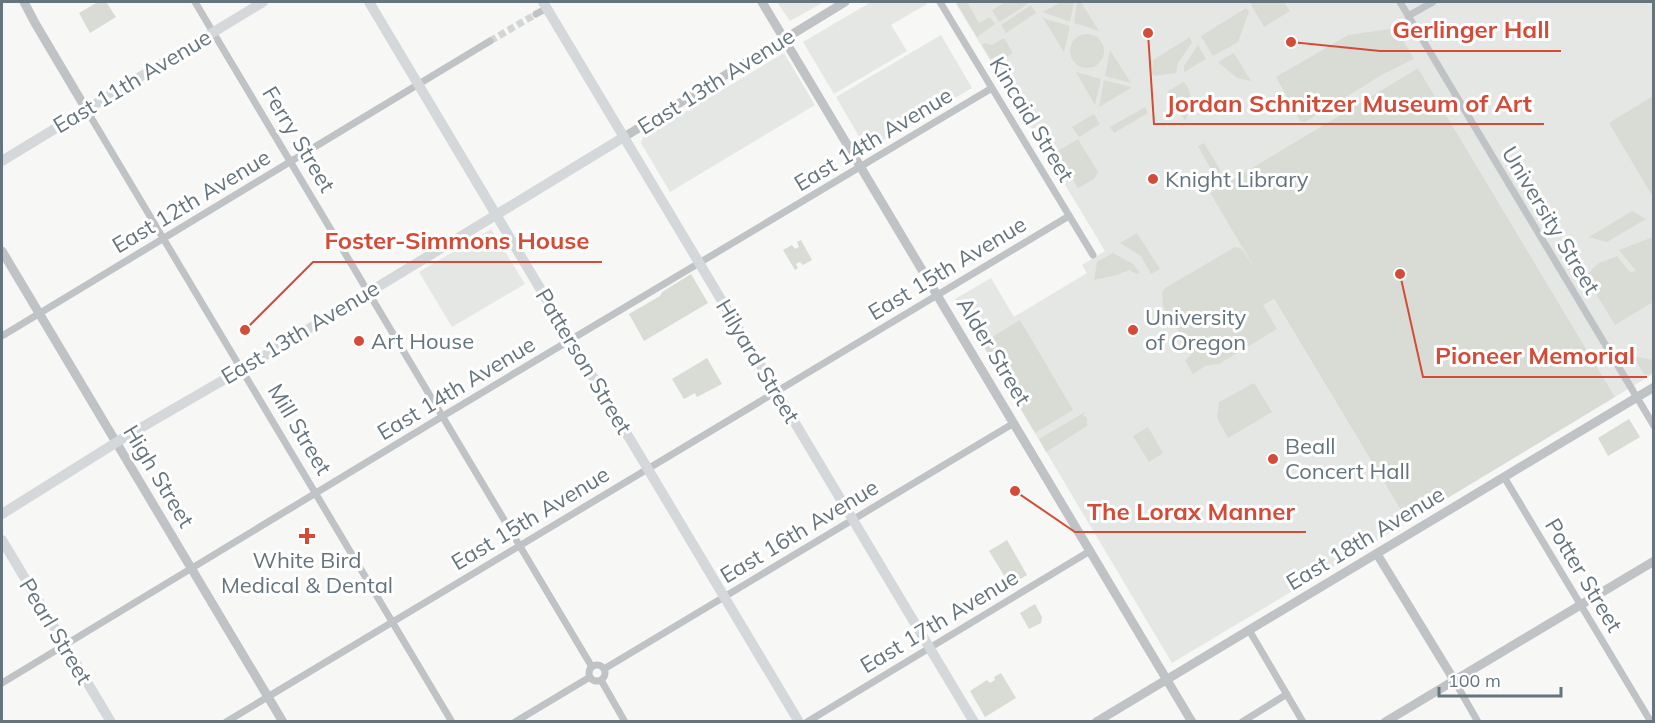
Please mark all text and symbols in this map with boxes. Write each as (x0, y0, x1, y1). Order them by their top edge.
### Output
callout: Gerlinger Hall (1380, 9, 1561, 51)
text: Gerlinger Hall (1392, 14, 1550, 44)
street label: East 13th Avenue (632, 22, 800, 140)
street label: East 11th Avenue (48, 23, 216, 139)
street label: Kincaid Street (984, 51, 1080, 187)
street label: Ferry Street (256, 81, 342, 197)
street label: East 14th Avenue (789, 81, 957, 197)
callout: Jordan Schnitzer Museum of Art (1154, 82, 1544, 124)
text: Jordan Schnitzer Museum of Art (1166, 88, 1532, 118)
street label: University Street (1496, 141, 1606, 299)
street label: East 12th Avenue (107, 143, 275, 259)
place label: Knight Library (1165, 165, 1309, 193)
marker: Knight Library (1146, 172, 1160, 186)
street label: East 15th Avenue (863, 210, 1031, 326)
callout: Foster-Simmons House (313, 220, 602, 262)
text: Foster-Simmons House (325, 225, 589, 255)
street label: East 13th Avenue (216, 274, 384, 390)
street label: Patterson Street (530, 283, 639, 439)
street label: Alder Street (951, 292, 1037, 410)
street label: Hilyard Street (710, 294, 806, 428)
place label: University of Oregon (1145, 303, 1247, 356)
marker: University of Oregon (1126, 323, 1140, 337)
place label: Art House (371, 327, 474, 355)
street label: East 14th Avenue (372, 330, 540, 446)
marker: Art House (352, 334, 366, 348)
callout: Pioneer Memorial (1423, 335, 1647, 377)
text: Pioneer Memorial (1435, 340, 1635, 370)
street label: Mill Street (262, 378, 338, 480)
street label: High Street (117, 420, 201, 533)
place label: Beall Concert Hall (1285, 432, 1410, 485)
marker: Beall Concert Hall (1266, 452, 1280, 466)
street label: East 15th Avenue (446, 460, 614, 576)
street label: East 16th Avenue (715, 473, 883, 589)
street label: East 18th Avenue (1281, 480, 1449, 596)
callout: The Lorax Manner (1075, 490, 1306, 532)
text: The Lorax Manner (1087, 496, 1295, 526)
street label: Potter Street (1539, 513, 1629, 637)
marker: White Bird Medical & Dental (298, 527, 316, 545)
place label: White Bird Medical & Dental (221, 546, 393, 599)
street label: East 17th Avenue (855, 563, 1023, 679)
street label: Pearl Street (13, 573, 99, 689)
scale bar (1439, 660, 1560, 698)
text: 100 m (1448, 669, 1501, 692)

